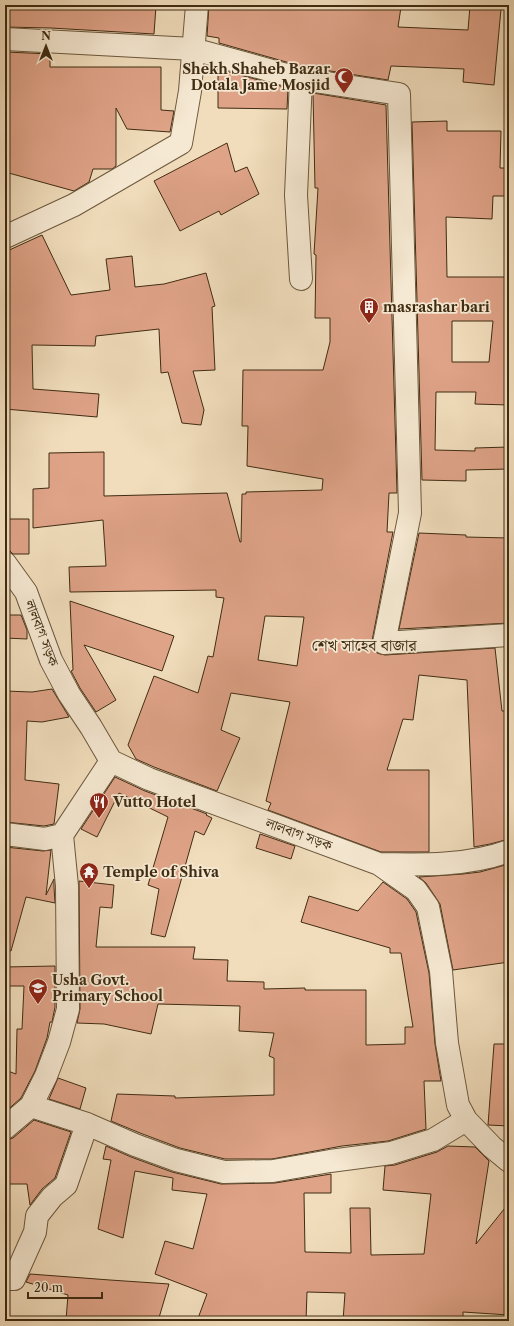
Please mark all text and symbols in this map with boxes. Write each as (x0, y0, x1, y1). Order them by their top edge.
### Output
north arrow (26, 26, 66, 66)
text: N (41, 29, 51, 43)
place label: Shekh Shaheb Bazar Dotala Jame Mosjid (182, 60, 331, 94)
mosque icon: Shekh Shaheb Bazar Dotala Jame Mosjid (333, 66, 355, 94)
building icon: masrashar bari (358, 296, 380, 324)
place label: masrashar bari (383, 298, 490, 316)
street label: লালবাগ সড়ক (21, 596, 63, 670)
district label: শেখ সাহেব বাজার (311, 635, 417, 655)
restaurant icon: Vutto Hotel (88, 791, 110, 819)
place label: Vutto Hotel (112, 793, 196, 811)
street label: লালবাগ সড়ক (262, 813, 336, 855)
temple icon: Temple of Shiva (78, 861, 100, 889)
place label: Temple of Shiva (103, 863, 220, 881)
place label: Usha Govt. Primary School (52, 971, 163, 1005)
school or university icon: Usha Govt. Primary School (27, 977, 49, 1005)
scale bar (28, 1274, 102, 1300)
text: 20 m (34, 1280, 63, 1295)

